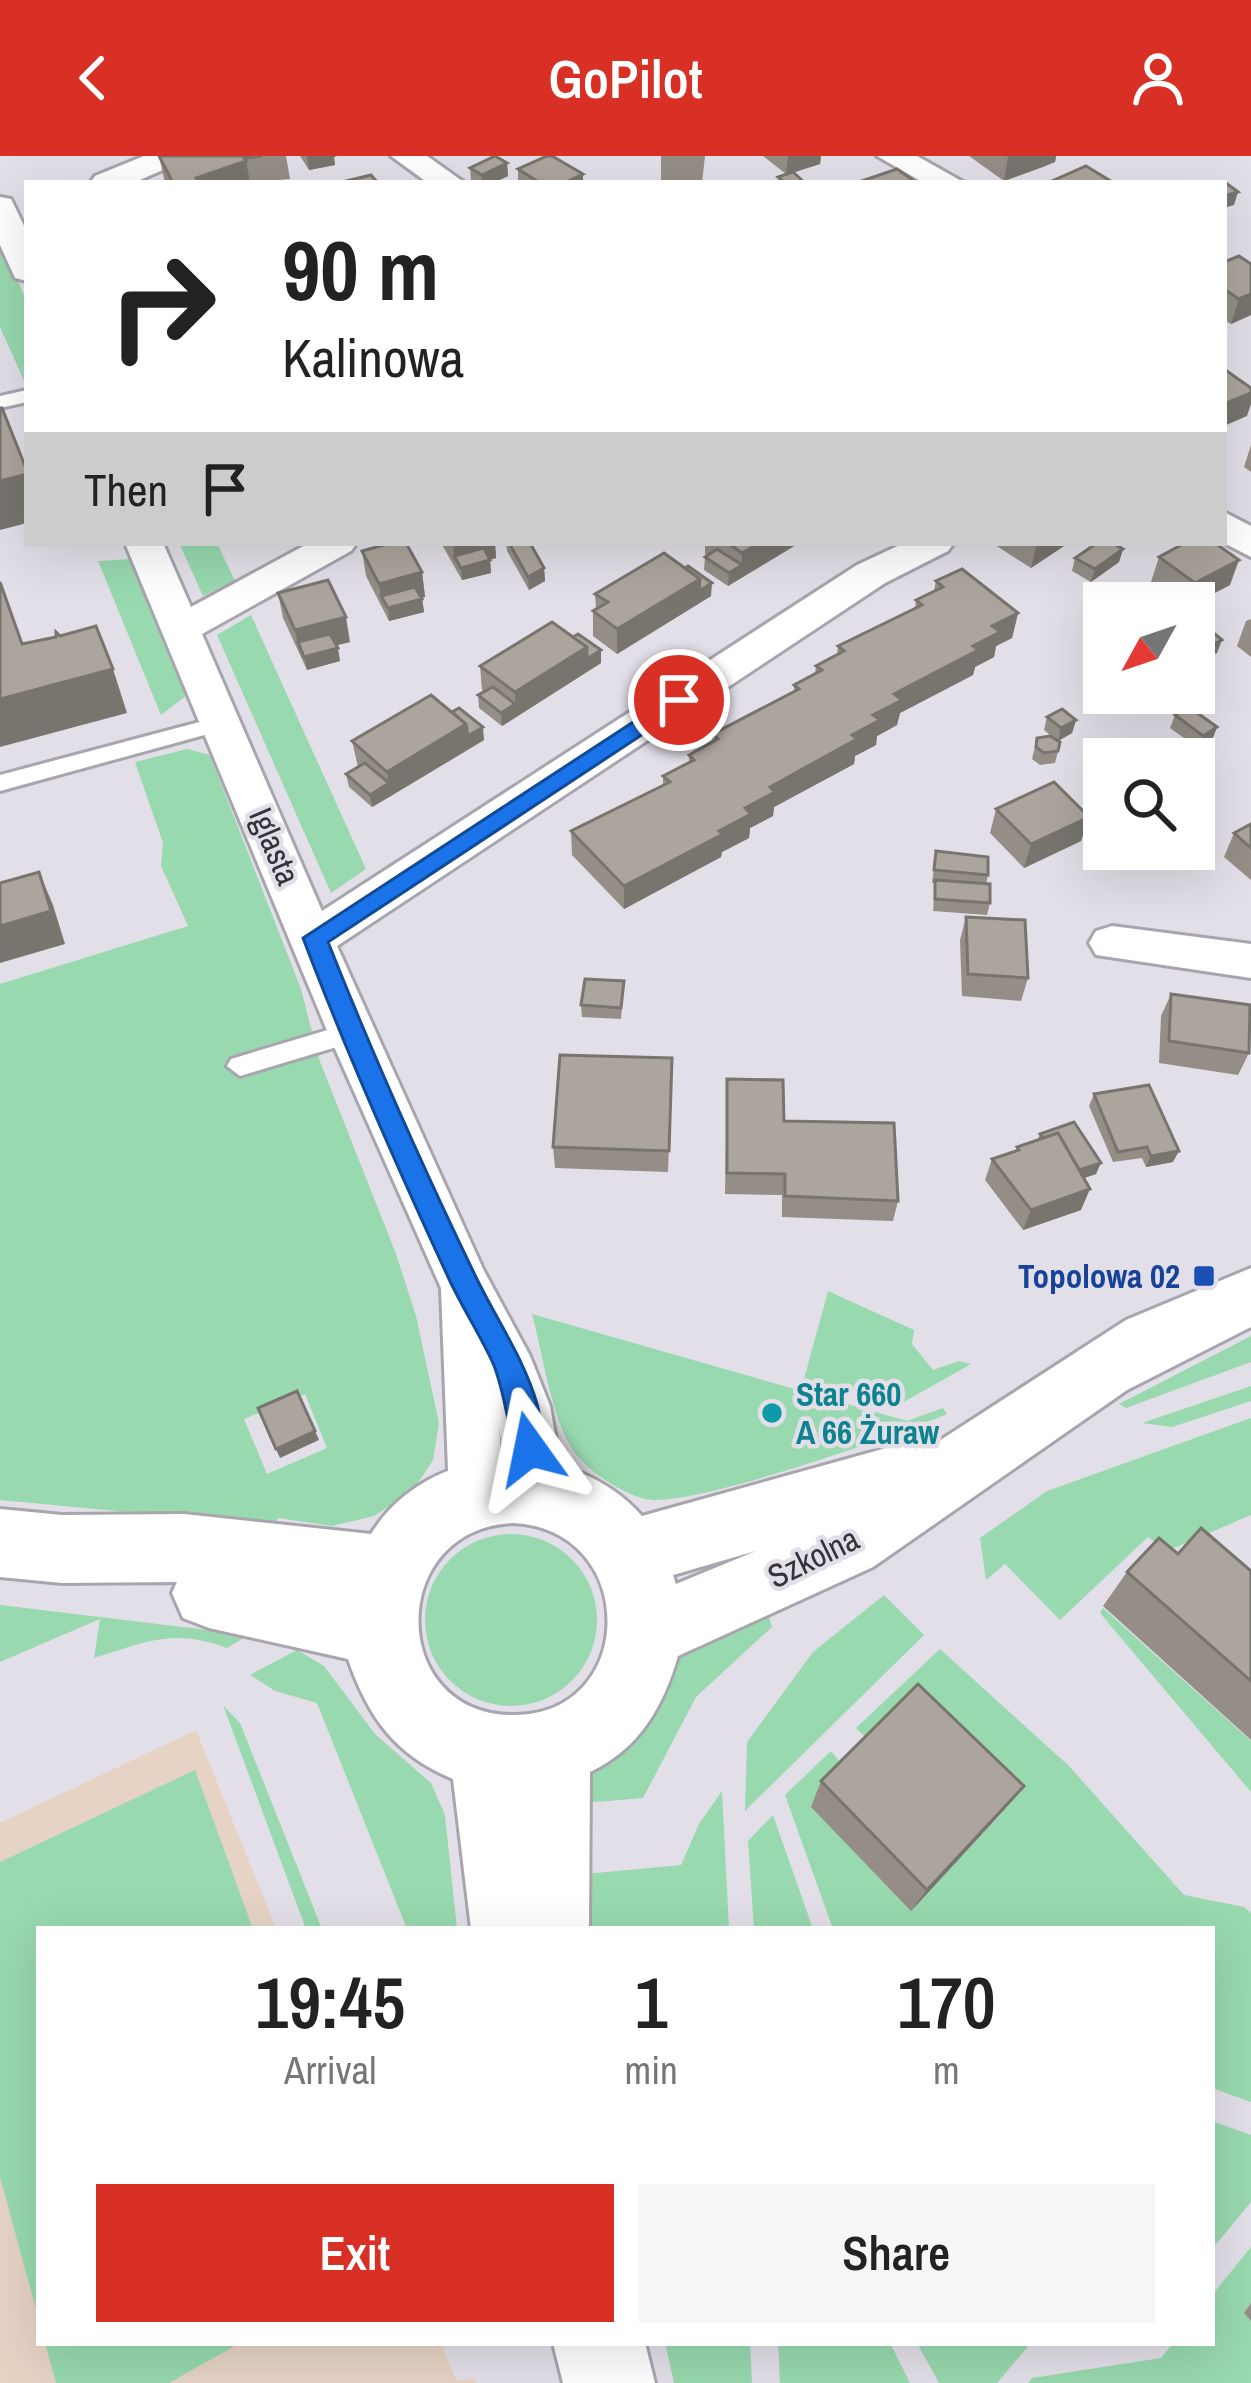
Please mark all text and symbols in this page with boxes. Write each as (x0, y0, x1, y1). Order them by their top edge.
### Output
text: GoPilot (548, 42, 703, 115)
icon: back (60, 45, 126, 111)
icon: person (1125, 45, 1191, 111)
text: 90 m (282, 213, 439, 326)
icon: right (84, 228, 240, 384)
text: Kalinowa (282, 321, 464, 394)
icon: arrive (192, 456, 258, 522)
text: Then (84, 459, 168, 520)
north arrow (1083, 582, 1215, 714)
map controls (1083, 582, 1215, 870)
pin (628, 649, 730, 751)
icon: arrive (646, 667, 712, 733)
button: search (1083, 738, 1215, 870)
street label: Iglasta (239, 801, 311, 891)
place label: Topolowa 02 (1018, 1254, 1180, 1298)
marker: Topolowa 02 (1191, 1263, 1217, 1289)
place label: Star 660 A 66 Żuraw (796, 1372, 940, 1454)
position arrow (467, 1386, 593, 1512)
marker: Star 660 A 66 Żuraw (759, 1400, 785, 1426)
street label: Szkolna (760, 1516, 866, 1598)
text: 19:45 (255, 1953, 405, 2050)
text: 1 (635, 1953, 668, 2050)
text: 170 (897, 1953, 996, 2050)
text: Arrival (284, 2044, 376, 2096)
text: min (625, 2044, 678, 2096)
text: m (933, 2044, 960, 2096)
button: Exit (96, 2184, 614, 2322)
button: Share (638, 2184, 1155, 2322)

